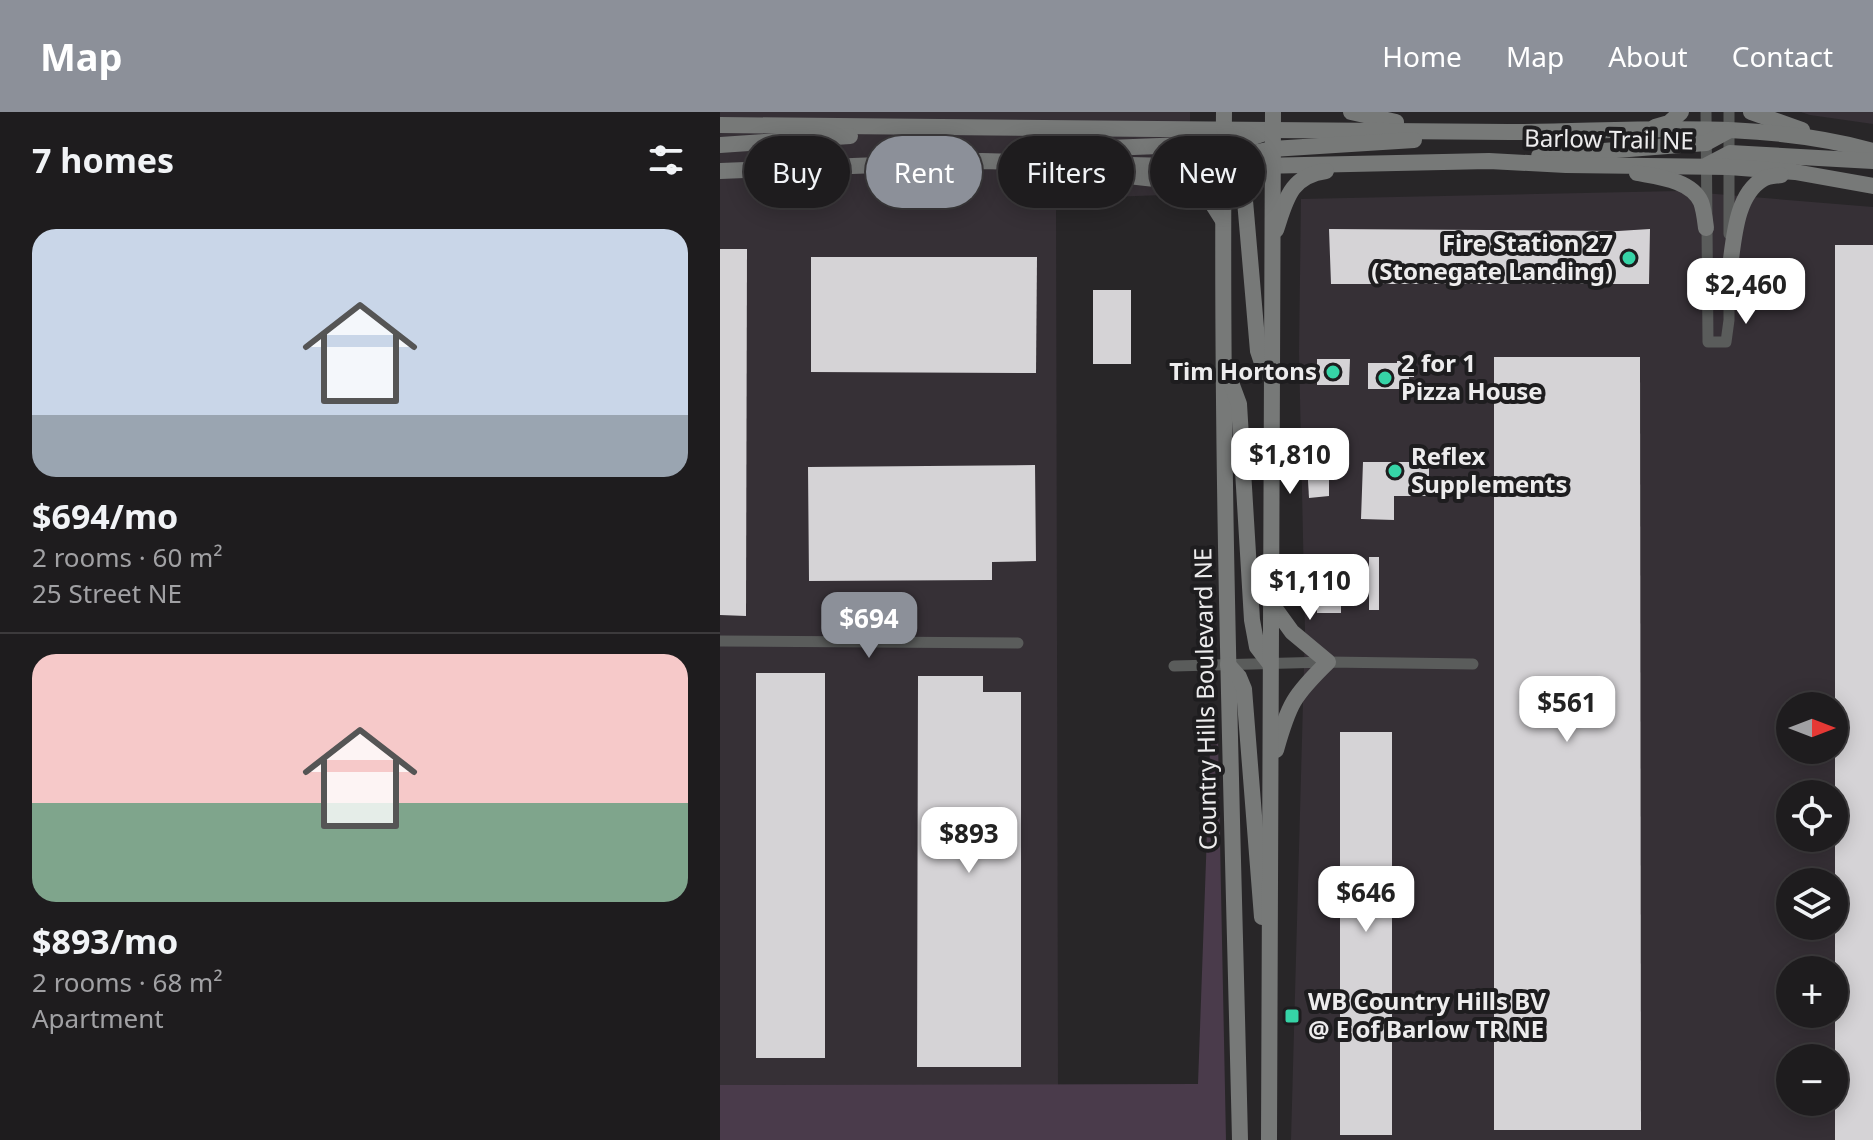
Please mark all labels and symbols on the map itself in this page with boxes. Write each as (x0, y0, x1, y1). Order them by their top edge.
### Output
street label: Barlow Trail NE (1524, 121, 1694, 156)
place label: Fire Station 27 (Stonegate Landing) (1371, 226, 1613, 287)
marker: Fire Station 27 (Stonegate Landing) (1620, 249, 1638, 267)
pin: $2,460 (1681, 258, 1811, 326)
place label: 2 for 1 Pizza House (1401, 346, 1543, 407)
place label: Tim Hortons (1169, 354, 1317, 387)
marker: Tim Hortons (1324, 363, 1342, 381)
marker: 2 for 1 Pizza House (1376, 369, 1394, 387)
pin: $1,810 (1225, 428, 1355, 496)
place label: Reflex Supplements (1411, 439, 1567, 500)
marker: Reflex Supplements (1386, 462, 1404, 480)
street label: Country Hills Boulevard NE (1185, 548, 1224, 850)
pin: $1,110 (1245, 554, 1375, 622)
pin: $694 (822, 592, 916, 660)
pin: $561 (1520, 676, 1614, 744)
north arrow (1776, 692, 1848, 764)
pin: $893 (922, 807, 1016, 875)
pin: $646 (1319, 866, 1413, 934)
place label: WB Country Hills BV @ E of Barlow TR NE (1308, 984, 1546, 1045)
marker: WB Country Hills BV @ E of Barlow TR NE (1283, 1007, 1301, 1025)

